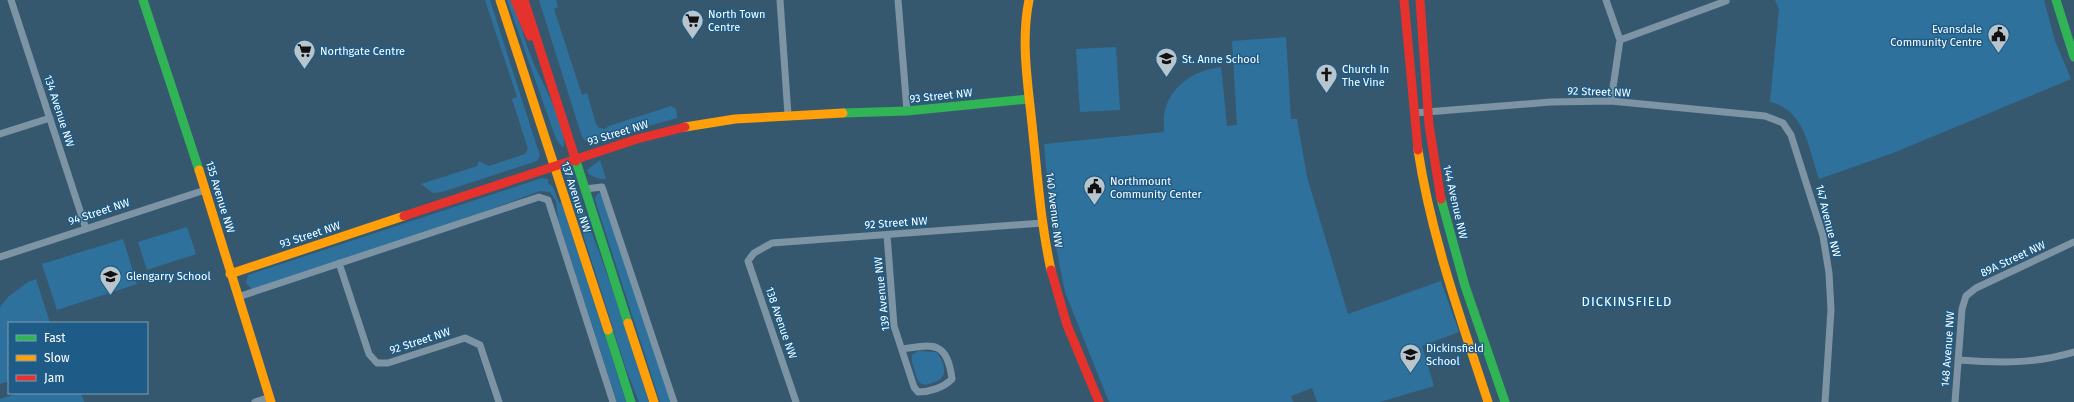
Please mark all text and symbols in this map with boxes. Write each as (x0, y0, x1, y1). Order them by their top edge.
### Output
supermarket icon: North Town Centre (680, 7, 706, 40)
place label: North Town Centre (708, 8, 765, 34)
public building icon: Evansdale Community Centre (1985, 22, 2011, 55)
place label: Evansdale Community Centre (1890, 23, 1982, 49)
supermarket icon: Northgate Centre (292, 38, 318, 71)
place label: Northgate Centre (320, 45, 405, 58)
school or university icon: St. Anne School (1153, 46, 1179, 79)
place label: St. Anne School (1182, 53, 1259, 66)
church icon: Church In The Vine (1314, 62, 1340, 95)
place label: Church In The Vine (1342, 63, 1389, 89)
street label: 134 Avenue NW (41, 73, 77, 149)
street label: 92 Street NW (1567, 84, 1631, 100)
street label: 93 Street NW (909, 86, 973, 106)
street label: 93 Street NW (586, 118, 650, 148)
street label: 135 Avenue NW (203, 159, 237, 235)
street label: 137 Avenue NW (558, 160, 594, 234)
street label: 144 Avenue NW (1440, 164, 1470, 240)
street label: 140 Avenue NW (1043, 172, 1065, 248)
public building icon: Northmount Community Center (1081, 174, 1107, 207)
place label: Northmount Community Center (1110, 175, 1203, 201)
street label: 147 Avenue NW (1813, 183, 1843, 259)
street label: 94 Street NW (67, 196, 131, 228)
street label: 92 Street NW (864, 214, 928, 232)
street label: 93 Street NW (278, 219, 342, 251)
street label: 89A Street NW (1978, 238, 2048, 280)
street label: 139 Avenue NW (872, 256, 892, 332)
school or university icon: Glengarry School (98, 263, 124, 296)
place label: Glengarry School (126, 270, 211, 283)
street label: 138 Avenue NW (763, 285, 799, 361)
district label: DICKINSFIELD (1582, 294, 1672, 309)
street label: 148 Avenue NW (1939, 311, 1957, 387)
legend (8, 322, 148, 394)
street label: 92 Street NW (388, 325, 452, 357)
text: Fast (44, 331, 66, 345)
school or university icon: Dickinsfield School (1397, 341, 1423, 374)
place label: Dickinsfield School (1426, 342, 1484, 368)
text: Slow (44, 351, 70, 365)
text: Jam (44, 371, 64, 385)

